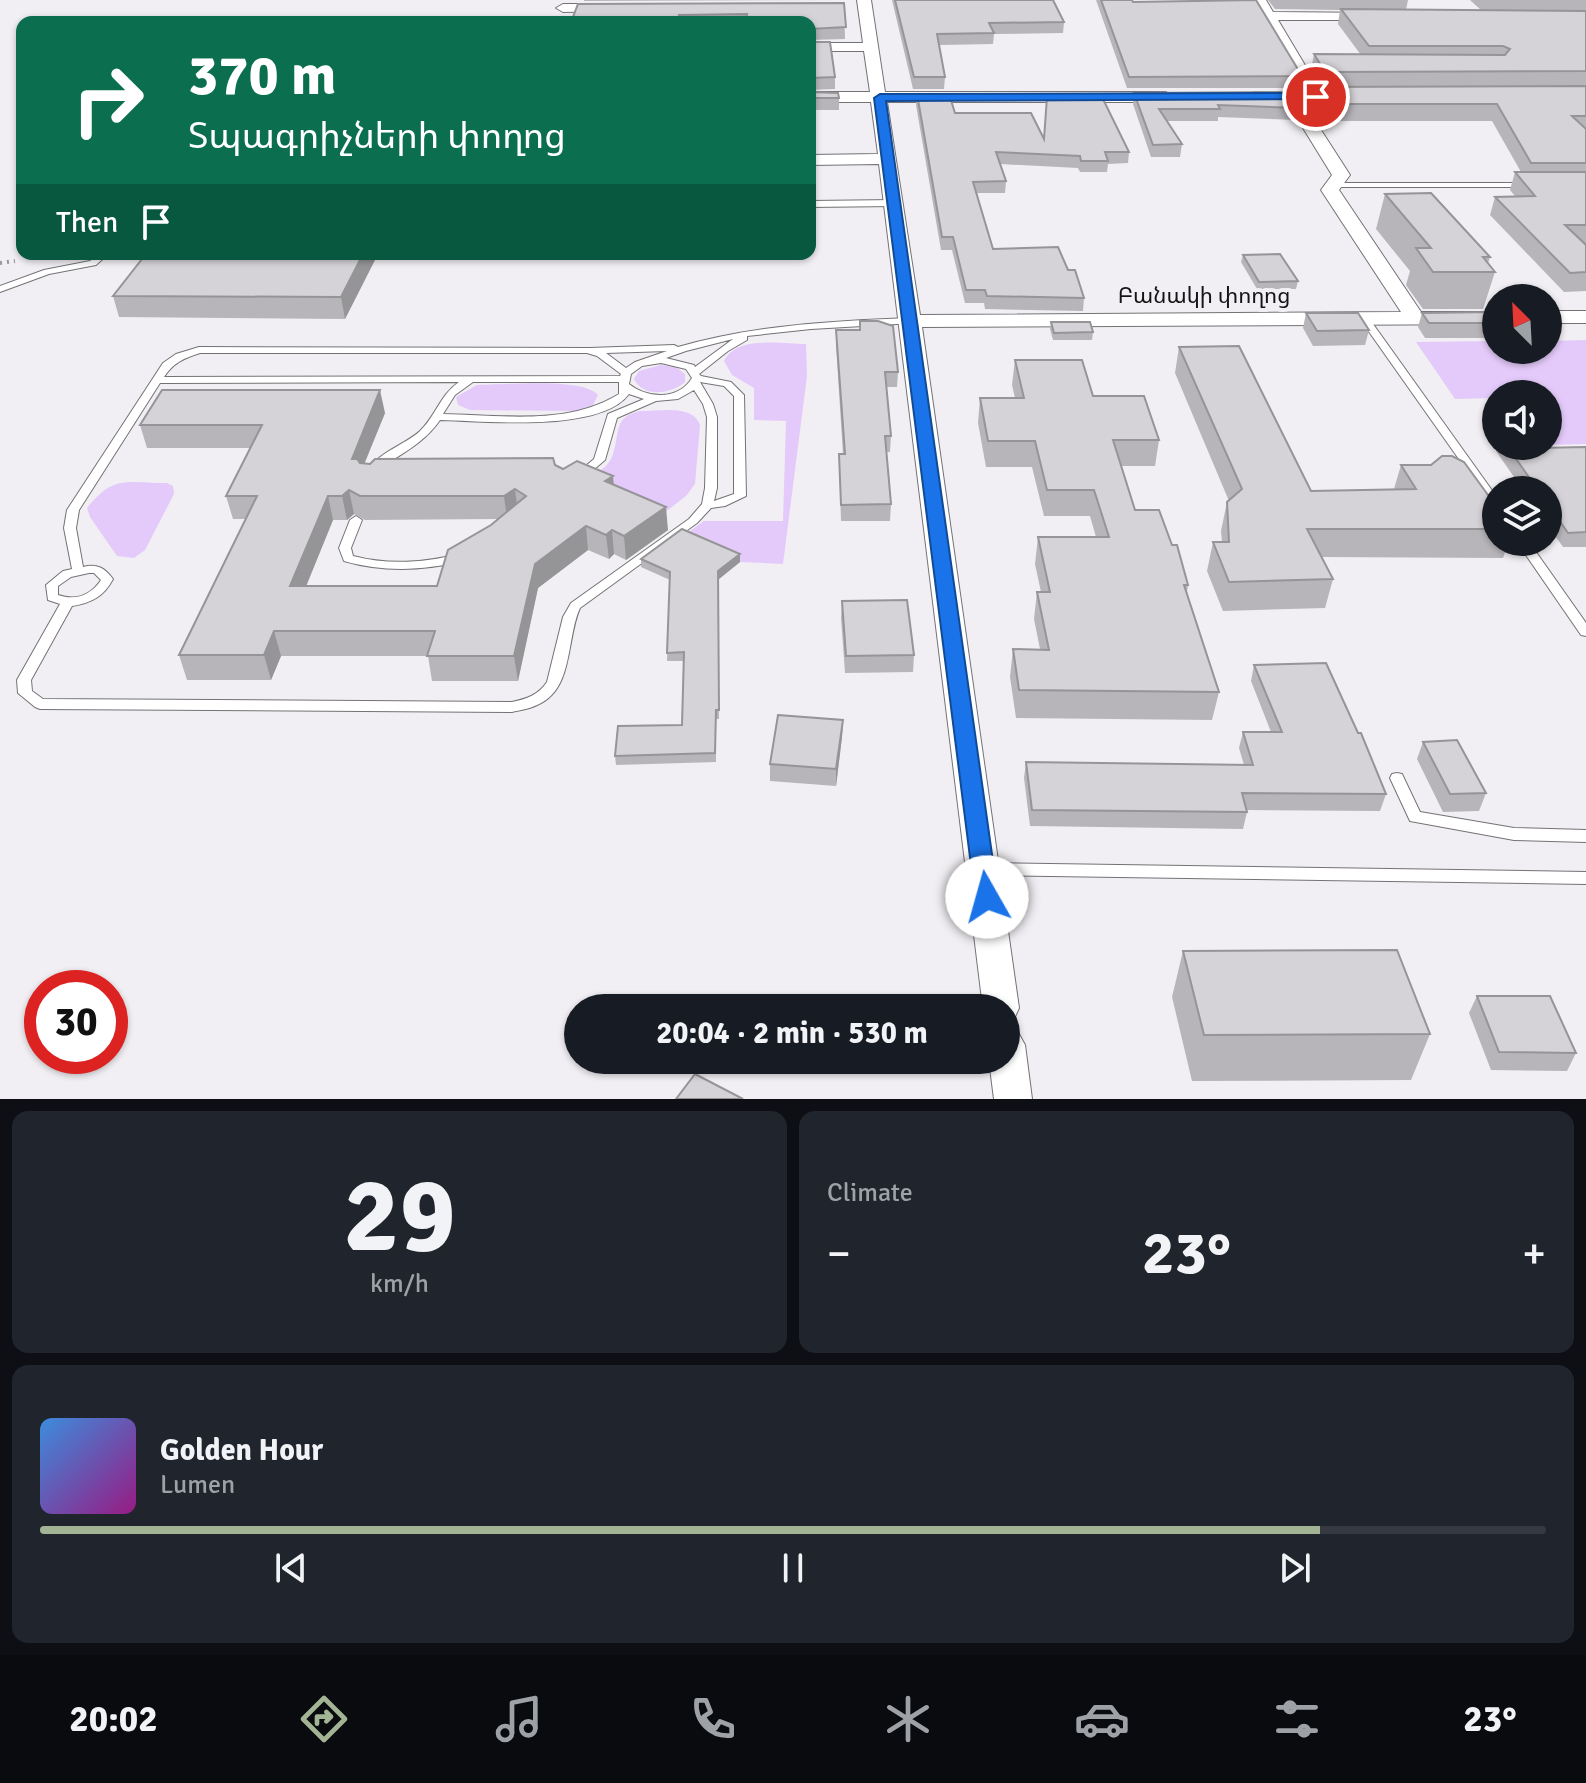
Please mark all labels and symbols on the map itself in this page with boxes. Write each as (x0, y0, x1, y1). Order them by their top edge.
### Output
pin (1282, 63, 1350, 131)
street label: Բանակի փողոց (1118, 282, 1290, 309)
north arrow (1482, 284, 1562, 364)
position arrow (945, 855, 1029, 939)
speed limit sign: 30 (24, 970, 128, 1074)

